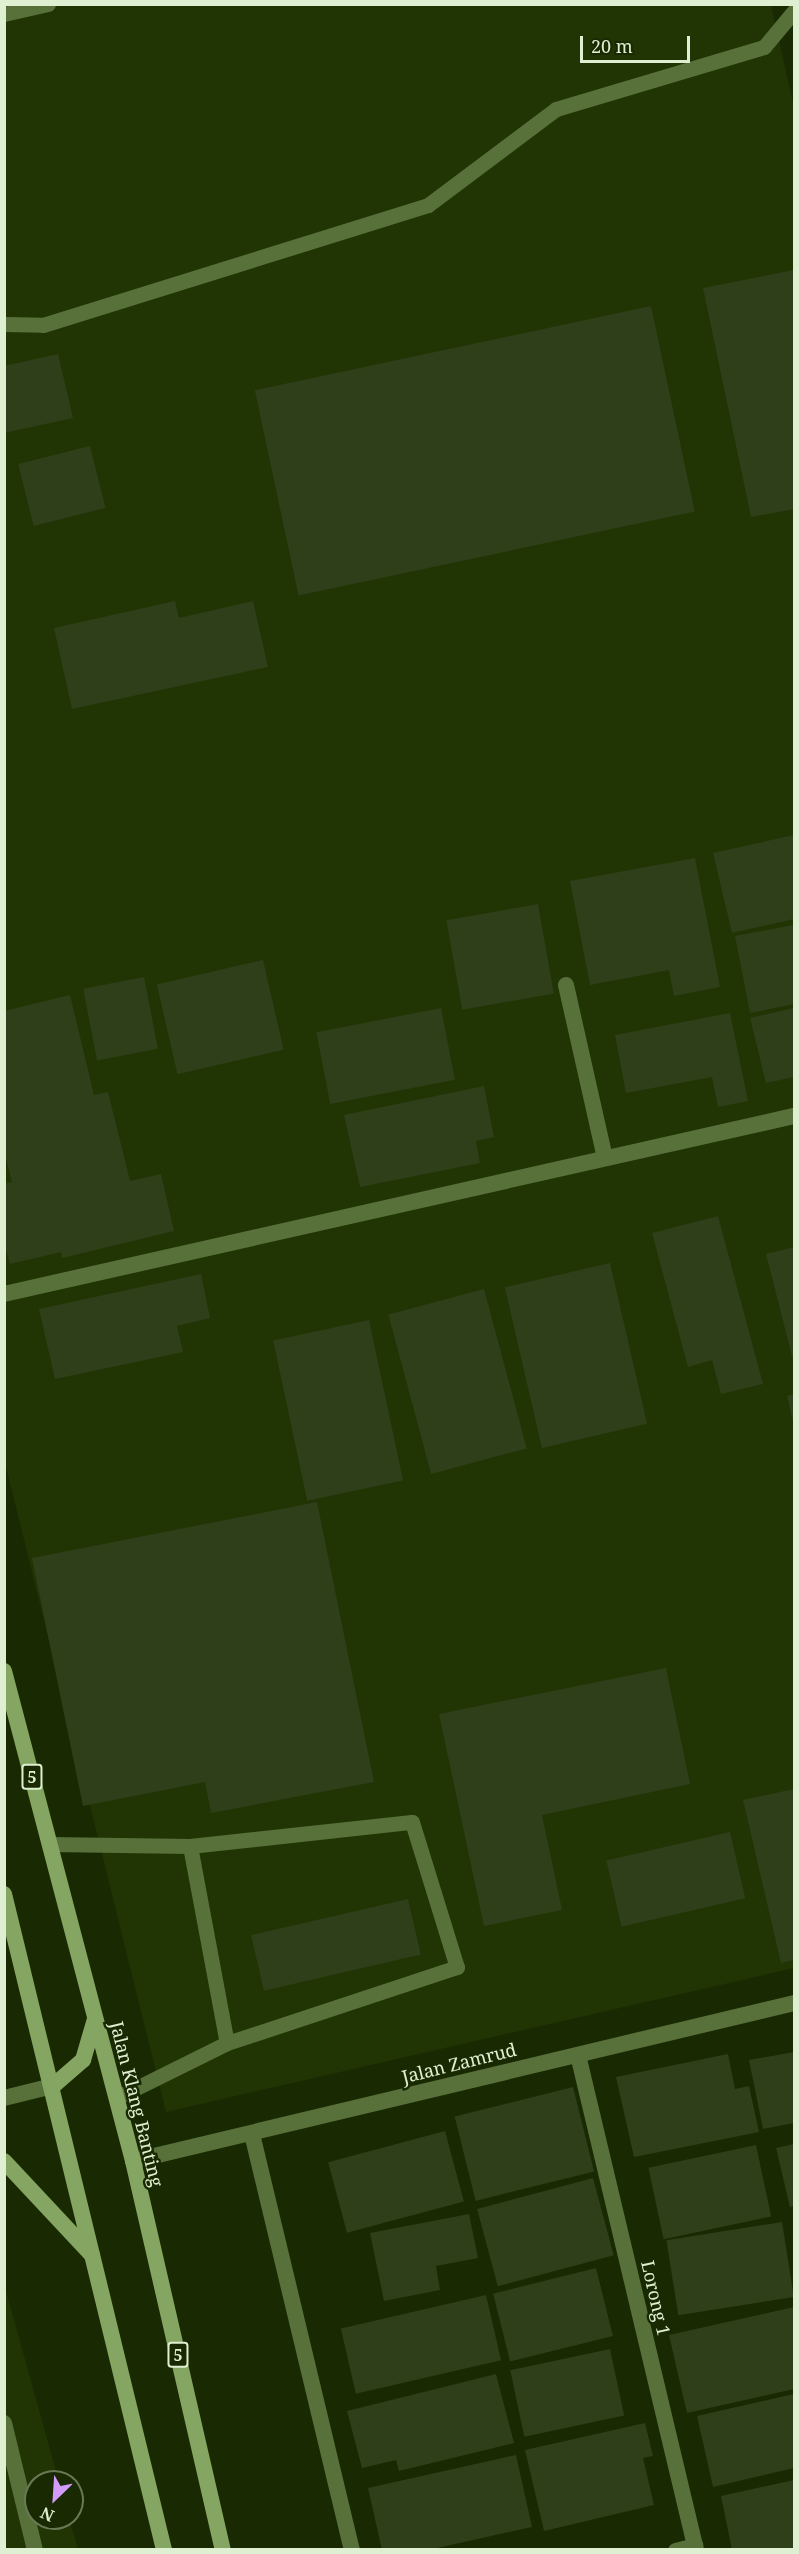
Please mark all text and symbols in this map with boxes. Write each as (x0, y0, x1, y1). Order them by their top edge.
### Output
scale bar (583, 24, 692, 62)
text: 20 m (591, 34, 633, 58)
road number: 5 (20, 1764, 44, 1790)
street label: Jalan Klang Banting (106, 2019, 168, 2189)
street label: Jalan Zamrud (399, 2038, 519, 2088)
street label: Lorong 1 (637, 2258, 675, 2338)
road number: 5 (166, 2342, 190, 2368)
north arrow (24, 2470, 84, 2530)
text: N (37, 2502, 58, 2527)

